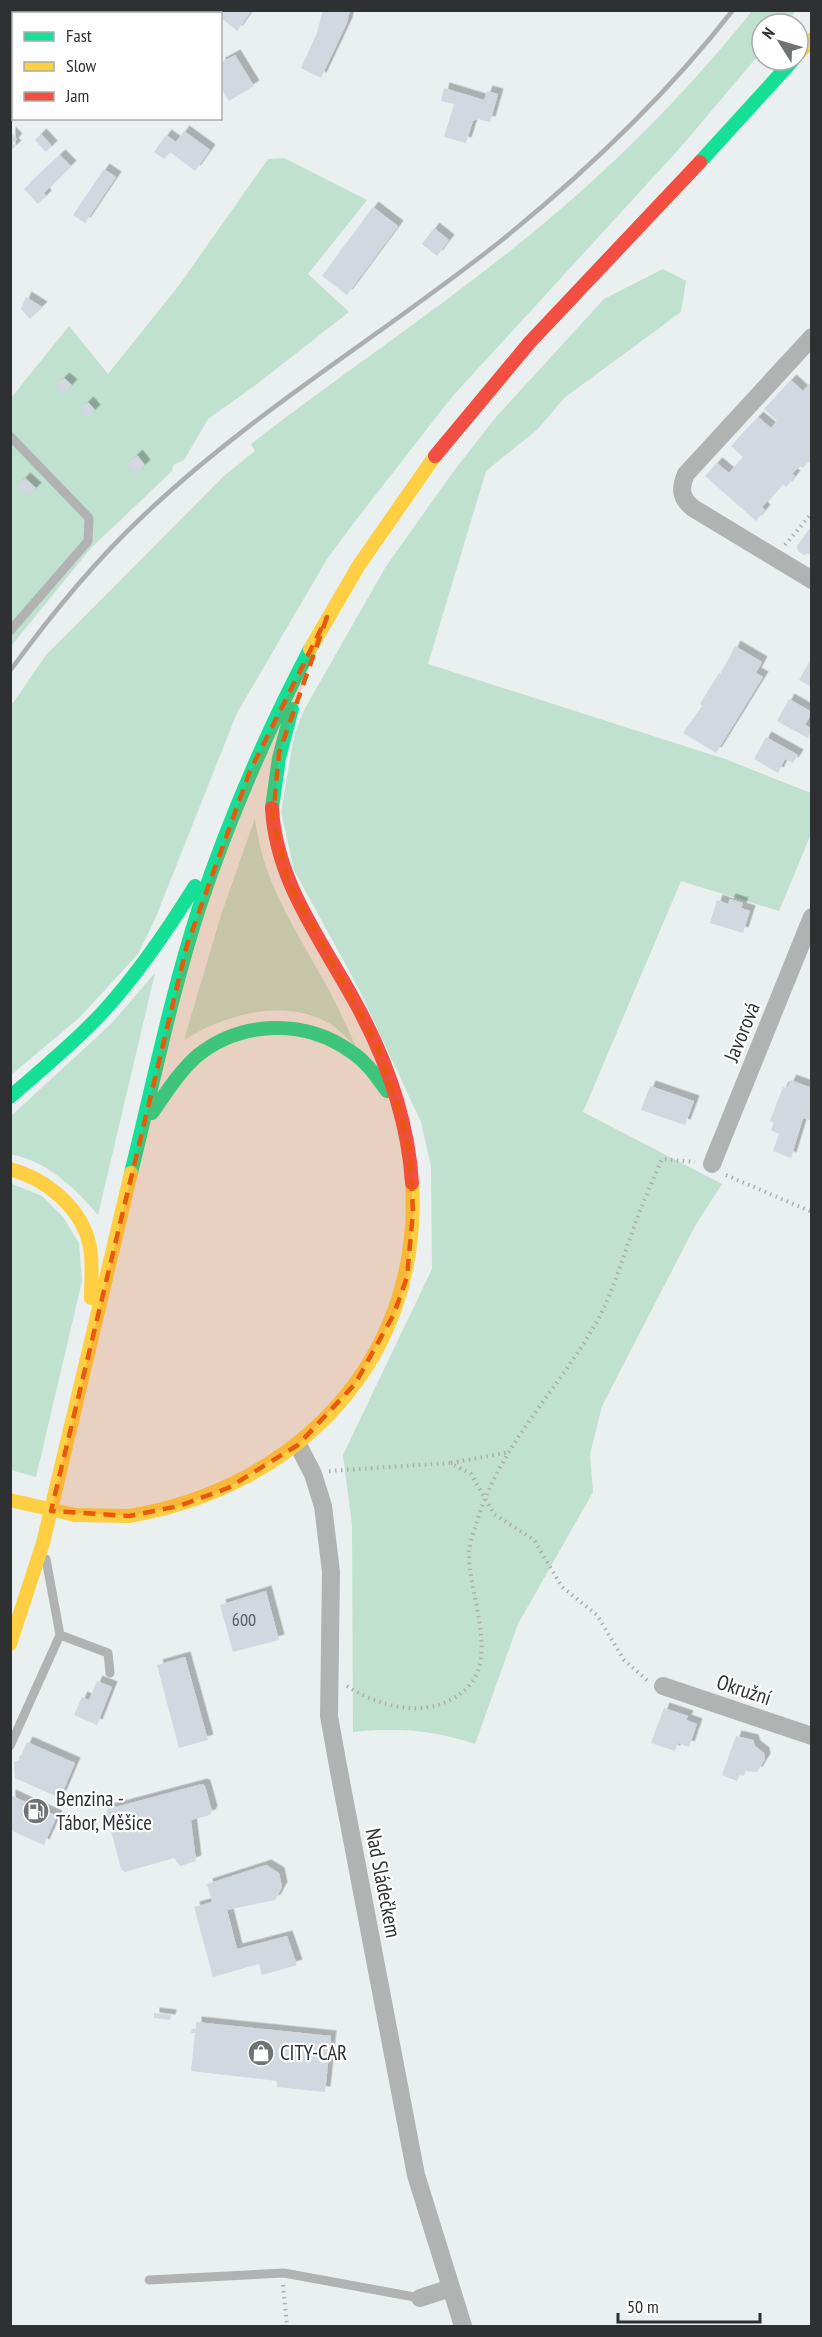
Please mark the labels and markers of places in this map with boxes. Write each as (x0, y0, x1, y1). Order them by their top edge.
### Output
place label: Benzina - Tábor, Měšice (56, 1785, 152, 1836)
fuel station icon: Benzina - Tábor, Měšice (21, 1796, 51, 1826)
shop icon: CITY-CAR (246, 2038, 276, 2068)
place label: CITY-CAR (280, 2039, 347, 2066)

